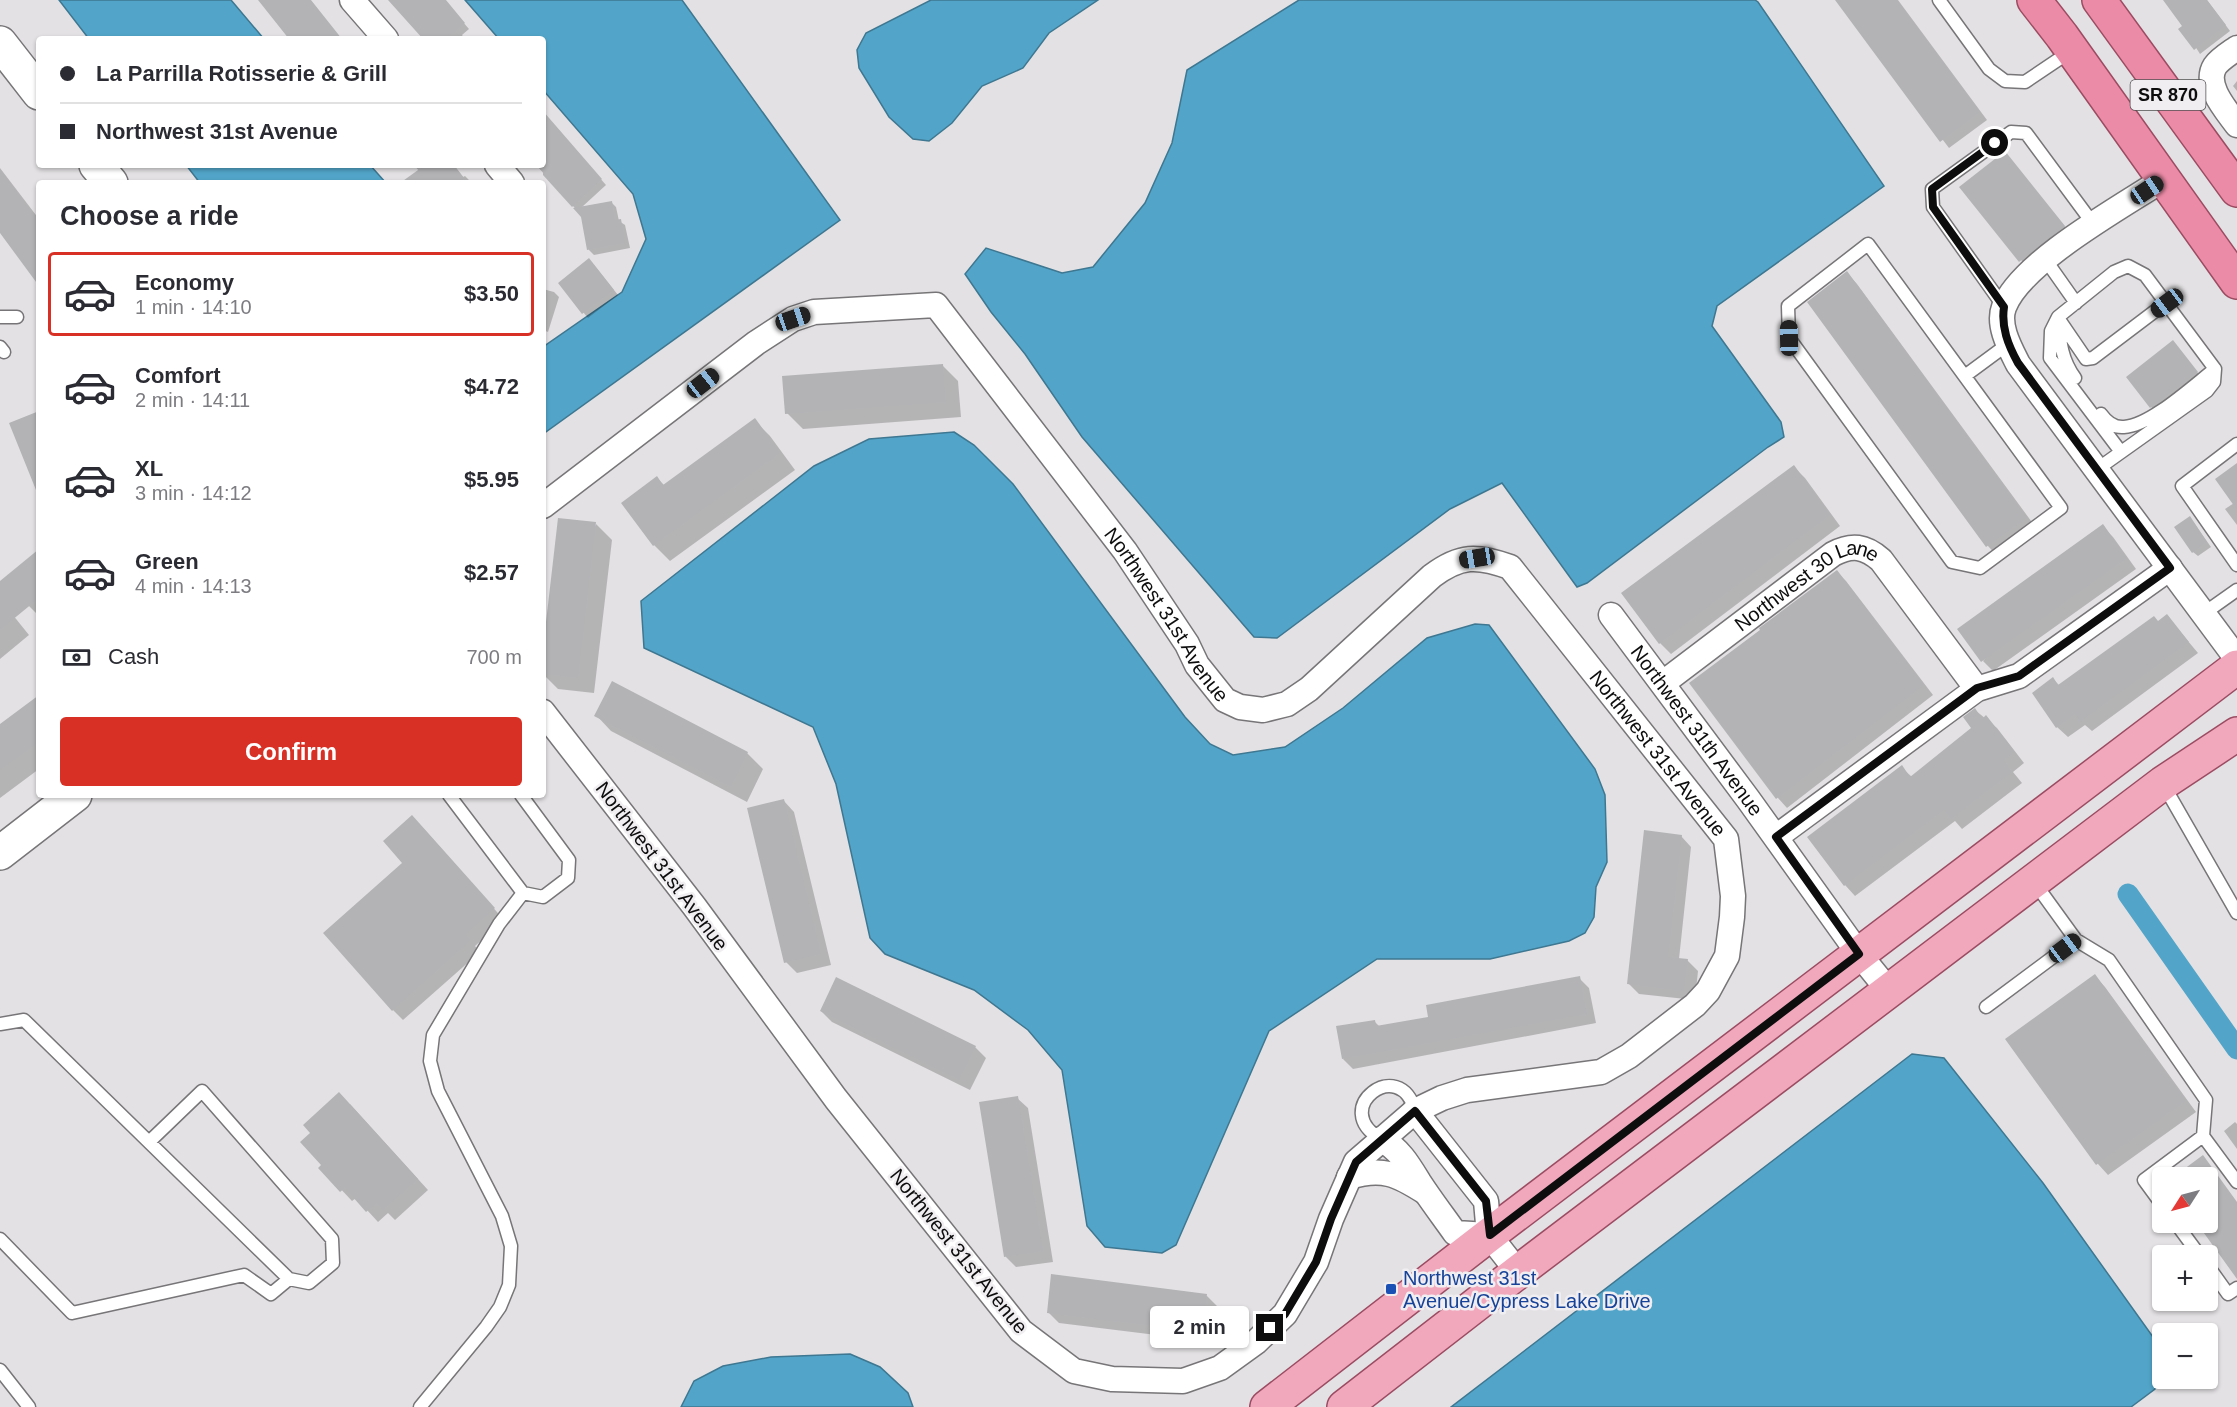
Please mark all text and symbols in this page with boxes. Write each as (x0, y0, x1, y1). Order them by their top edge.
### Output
text: La Parrilla Rotisserie & Grill (96, 61, 387, 86)
road number: SR 870 (2130, 80, 2206, 110)
text: Northwest 31st Avenue (96, 119, 338, 144)
route start (1981, 129, 2008, 156)
car (2127, 172, 2167, 208)
text: Choose a ride (60, 201, 239, 231)
icon: car (63, 267, 117, 321)
text: Economy (135, 270, 234, 295)
text: $3.50 (464, 281, 519, 306)
car (2147, 285, 2187, 321)
text: 1 min · 14:10 (135, 296, 252, 318)
car (773, 305, 813, 333)
car (1780, 320, 1798, 356)
icon: car (63, 360, 117, 414)
text: Comfort (135, 363, 221, 388)
car (683, 365, 723, 401)
text: $4.72 (464, 374, 519, 399)
text: 2 min · 14:11 (135, 389, 250, 411)
icon: car (63, 453, 117, 507)
text: XL (135, 456, 163, 481)
text: $5.95 (464, 467, 519, 492)
text: 3 min · 14:12 (135, 482, 252, 504)
street label: Northwest 31st Avenue (1100, 523, 1233, 706)
street label: Northwest 30 Lane (1730, 536, 1883, 636)
icon: car (63, 546, 117, 600)
car (1458, 546, 1496, 570)
text: Green (135, 549, 199, 574)
text: $2.57 (464, 560, 519, 585)
text: 4 min · 14:13 (135, 575, 252, 597)
icon: cash (60, 641, 93, 674)
street label: Northwest 31th Avenue (1627, 641, 1767, 820)
text: Cash (108, 644, 159, 669)
text: 700 m (466, 646, 522, 668)
street label: Northwest 31st Avenue (1585, 666, 1730, 841)
button: Confirm (60, 717, 522, 786)
street label: Northwest 31st Avenue (591, 777, 733, 955)
car (2045, 930, 2085, 966)
street label: Northwest 31st Avenue (886, 1164, 1032, 1338)
north arrow (2152, 1167, 2218, 1233)
map controls (2152, 1167, 2218, 1389)
button: + (2152, 1245, 2218, 1311)
place label: Northwest 31st Avenue/Cypress Lake Drive (1403, 1267, 1651, 1312)
marker: Northwest 31st Avenue/Cypress Lake Drive (1384, 1282, 1398, 1296)
callout: 2 min (1150, 1307, 1249, 1349)
route end (1256, 1314, 1283, 1341)
text: 2 min (1173, 1316, 1226, 1338)
button: − (2152, 1323, 2218, 1389)

